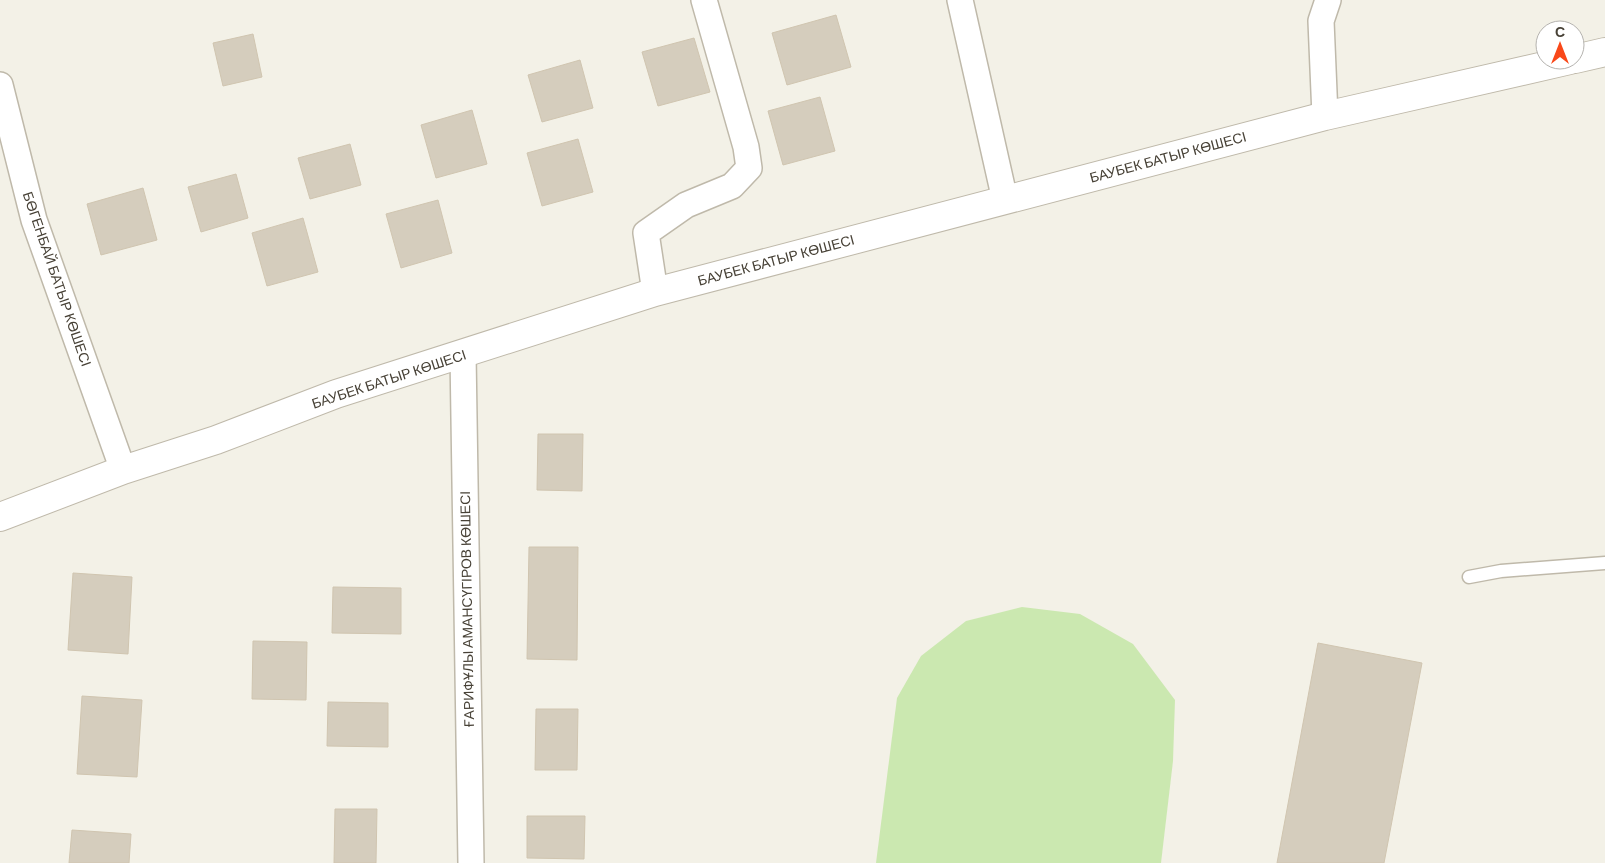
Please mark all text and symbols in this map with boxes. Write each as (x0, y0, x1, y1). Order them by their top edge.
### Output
north arrow (1535, 20, 1585, 70)
text: С (1555, 23, 1565, 40)
street label: БАУБЕК БАТЫР КӨШЕСІ (1088, 127, 1248, 186)
street label: БӨГЕНБАЙ БАТЫР КӨШЕСІ (20, 189, 95, 368)
street label: БАУБЕК БАТЫР КӨШЕСІ (696, 230, 856, 289)
street label: БАУБЕК БАТЫР КӨШЕСІ (309, 346, 468, 412)
street label: ҒАРИФҰЛЫ АМАНСҮГІРОВ КӨШЕСІ (456, 491, 477, 727)

